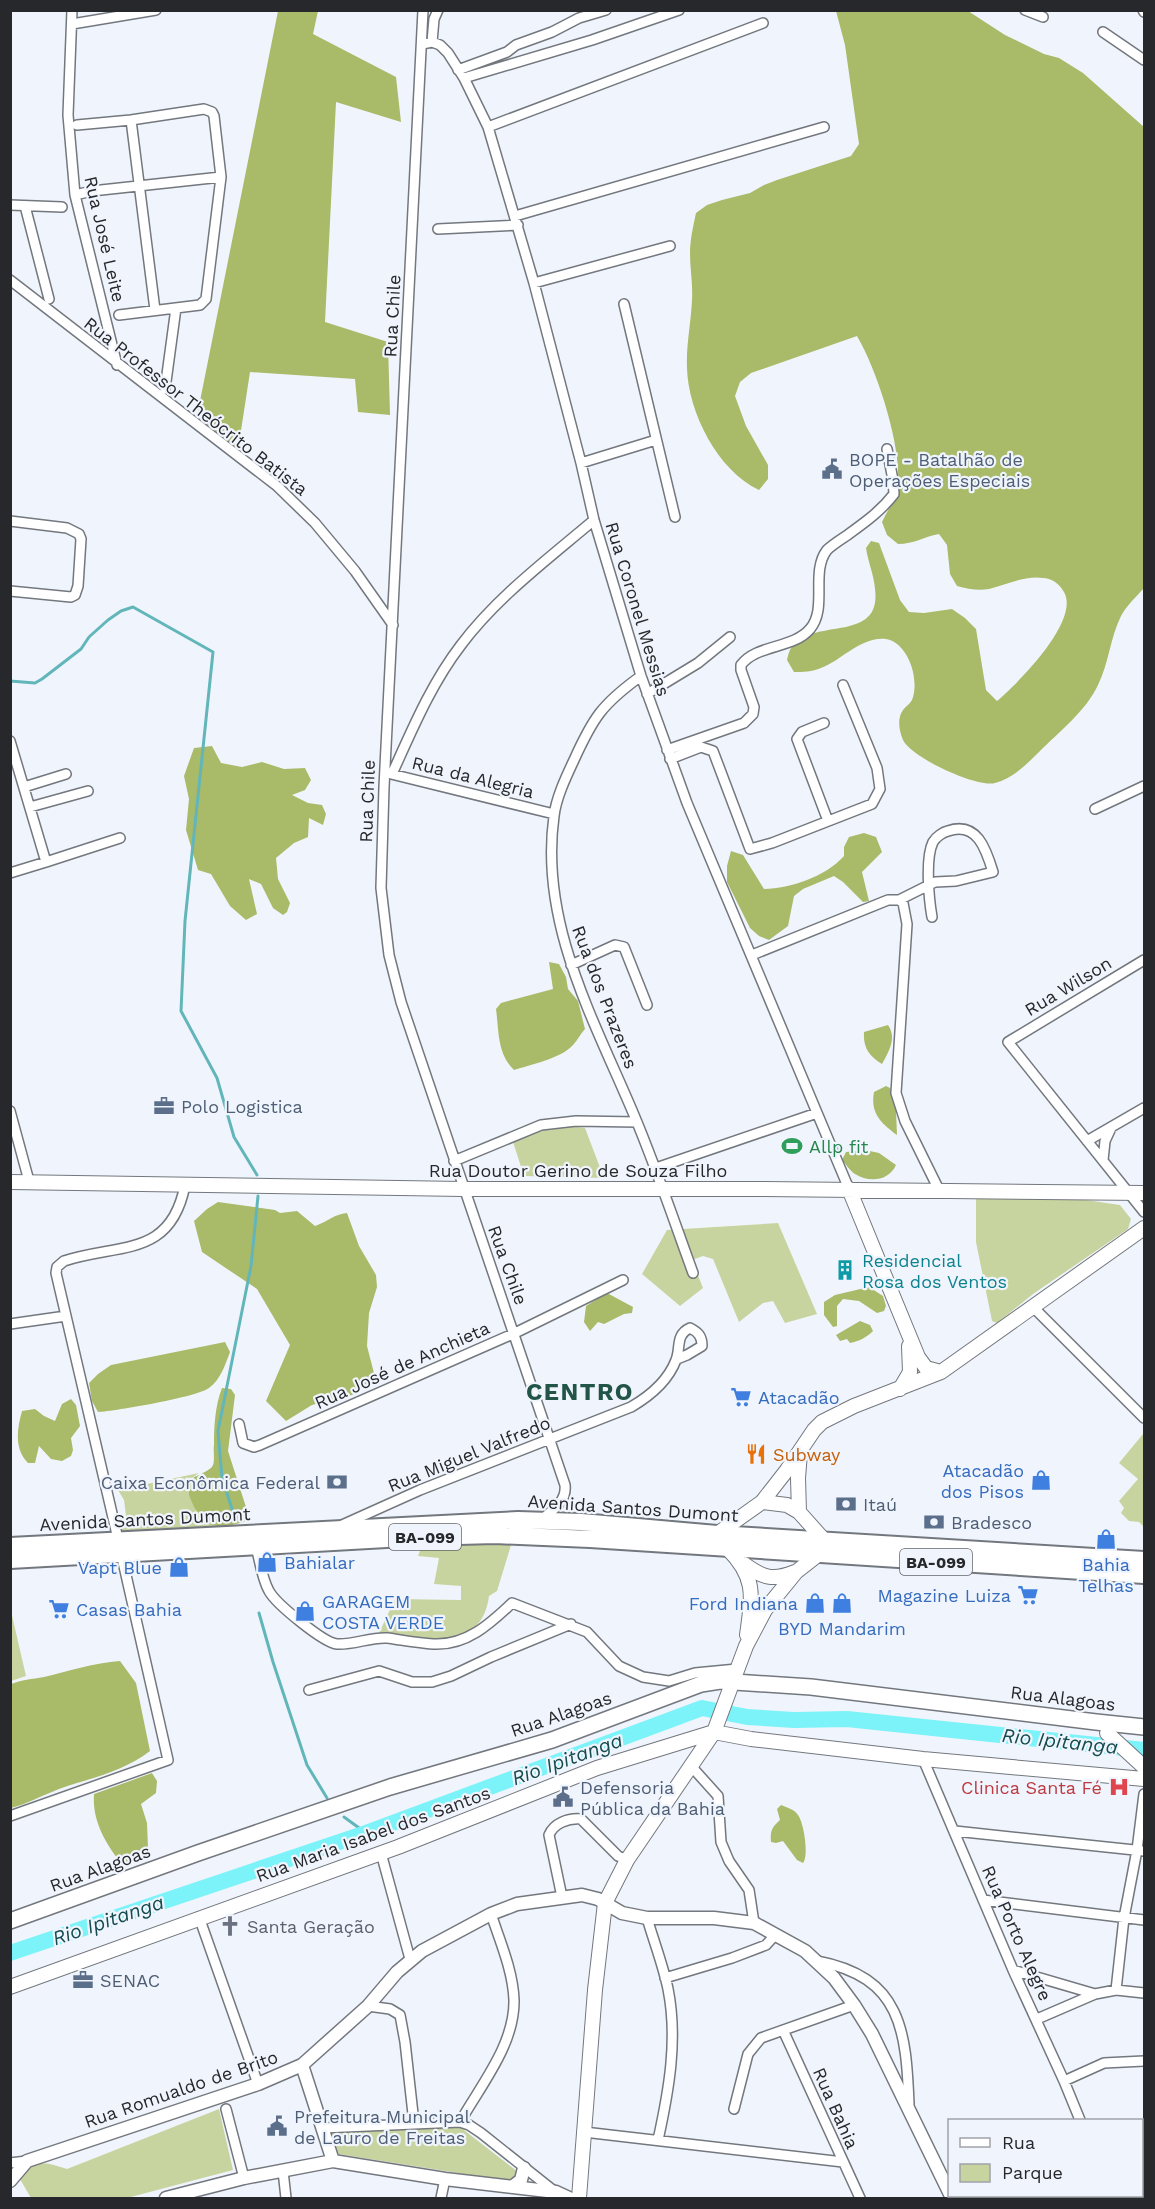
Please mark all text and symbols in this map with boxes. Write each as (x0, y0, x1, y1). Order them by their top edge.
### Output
street label: Rua José Leite (80, 174, 130, 304)
street label: Rua Chile (379, 274, 405, 358)
street label: Rua Professor Theócrito Batista (80, 312, 312, 500)
place label: BOPE - Batalhão de Operações Especiais (849, 449, 1030, 491)
public building icon: BOPE - Batalhão de Operações Especiais (820, 457, 844, 481)
street label: Rua Coronel Messias (601, 519, 675, 699)
street label: Rua da Alegria (410, 752, 536, 802)
street label: Rua Chile (355, 759, 379, 843)
street label: Rua dos Prazeres (568, 922, 642, 1072)
street label: Rua Wilson (1021, 952, 1115, 1020)
office icon: Polo Logistica (152, 1094, 176, 1118)
place label: Polo Logistica (181, 1096, 303, 1117)
sports icon: Allp fit (780, 1134, 804, 1158)
place label: Allp fit (809, 1136, 869, 1157)
street label: Rua Doutor Gerino de Souza Filho (429, 1160, 727, 1181)
street label: Rua Chile (484, 1222, 532, 1308)
place label: Residencial Rosa dos Ventos (862, 1250, 1007, 1292)
building icon: Residencial Rosa dos Ventos (833, 1258, 857, 1282)
street label: Rua José de Anchieta (311, 1317, 493, 1413)
district label: CENTRO (526, 1378, 634, 1406)
supermarket icon: Atacadão (729, 1385, 753, 1409)
place label: Atacadão (758, 1387, 840, 1408)
street label: Rua Miguel Valfredo (385, 1412, 553, 1496)
restaurant icon: Subway (744, 1442, 768, 1466)
place label: Subway (773, 1444, 841, 1465)
place label: Atacadão dos Pisos (941, 1460, 1024, 1502)
shop icon: Atacadão dos Pisos (1029, 1468, 1053, 1492)
bank icon: Caixa Econômica Federal (325, 1470, 349, 1494)
place label: Caixa Econômica Federal (101, 1472, 320, 1493)
street label: Avenida Santos Dumont (527, 1490, 740, 1526)
bank icon: Itaú (834, 1492, 858, 1516)
place label: Itaú (863, 1494, 897, 1515)
street label: Avenida Santos Dumont (39, 1503, 251, 1535)
bank icon: Bradesco (922, 1510, 946, 1534)
place label: Bradesco (951, 1512, 1032, 1533)
road number: BA-099 (389, 1524, 461, 1550)
shop icon: Bahia Telhas (1094, 1527, 1118, 1551)
road number: BA-099 (900, 1549, 972, 1575)
shop icon: Bahialar (255, 1550, 279, 1574)
place label: Bahialar (284, 1552, 355, 1573)
place label: Bahia Telhas (1078, 1554, 1134, 1596)
shop icon: Vapt Blue (167, 1555, 191, 1579)
place label: Vapt Blue (78, 1557, 162, 1578)
supermarket icon: Magazine Luiza (1016, 1583, 1040, 1607)
place label: Magazine Luiza (877, 1585, 1011, 1606)
place label: GARAGEM COSTA VERDE (322, 1591, 444, 1633)
shop icon: Ford Indiana (803, 1591, 827, 1615)
shop icon: BYD Mandarim (830, 1591, 854, 1615)
place label: Ford Indiana (689, 1593, 798, 1614)
supermarket icon: Casas Bahia (47, 1597, 71, 1621)
place label: Casas Bahia (76, 1599, 182, 1620)
shop icon: GARAGEM COSTA VERDE (293, 1599, 317, 1623)
place label: BYD Mandarim (778, 1618, 906, 1639)
street label: Rua Alagoas (1009, 1681, 1117, 1715)
street label: Rua Alagoas (508, 1687, 614, 1741)
water label: Rio Ipitanga (1001, 1723, 1119, 1759)
water label: Rio Ipitanga (508, 1728, 626, 1790)
hospital icon: Clinica Santa Fé (1107, 1775, 1131, 1799)
place label: Defensoria Pública da Bahia (580, 1777, 725, 1819)
place label: Clinica Santa Fé (961, 1777, 1102, 1798)
street label: Rua Maria Isabel dos Santos (253, 1782, 493, 1886)
public building icon: Defensoria Pública da Bahia (551, 1785, 575, 1809)
street label: Rua Alagoas (47, 1840, 153, 1896)
street label: Rua Porto Alegre (978, 1862, 1056, 2004)
water label: Rio Ipitanga (49, 1890, 167, 1950)
church icon: Santa Geração (218, 1914, 242, 1938)
place label: Santa Geração (247, 1916, 375, 1937)
office icon: SENAC (71, 1968, 95, 1992)
place label: SENAC (100, 1970, 160, 1991)
street label: Rua Romualdo de Brito (81, 2046, 281, 2132)
street label: Rua Bahia (809, 2064, 863, 2152)
place label: Prefeitura Municipal de Lauro de Freitas (294, 2106, 471, 2148)
public building icon: Prefeitura Municipal de Lauro de Freitas (265, 2114, 289, 2138)
legend (948, 2119, 1143, 2197)
text: Rua (1002, 2132, 1035, 2153)
text: Parque (1002, 2162, 1063, 2183)

